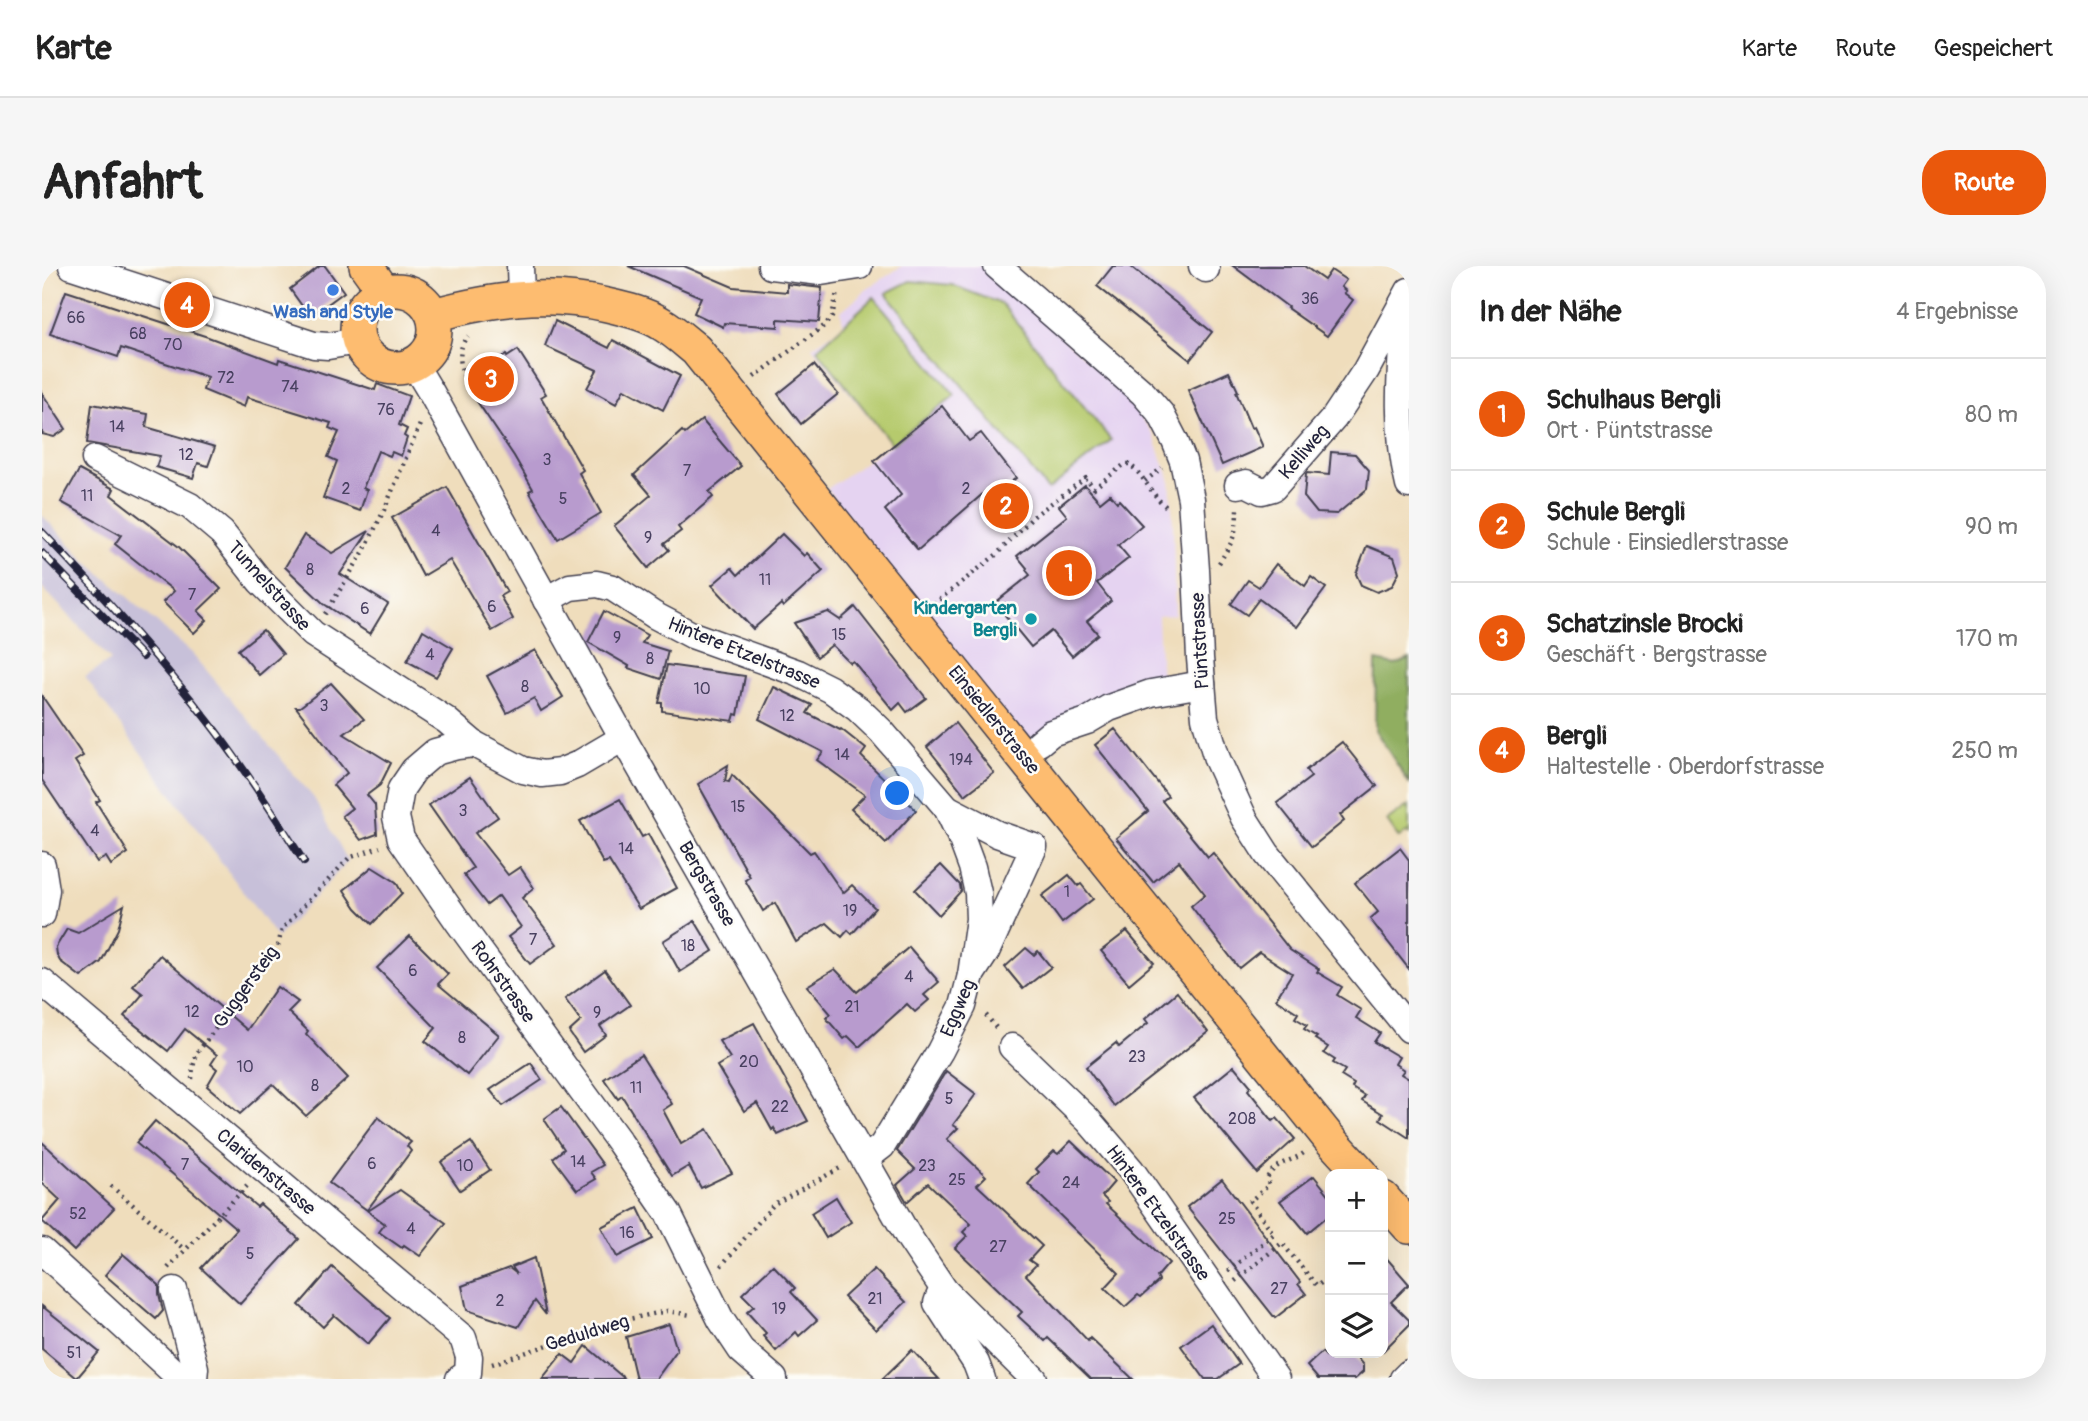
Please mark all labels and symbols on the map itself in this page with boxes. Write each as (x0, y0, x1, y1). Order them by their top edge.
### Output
pin: 4 (164, 279, 210, 331)
marker: Wash and Style (325, 282, 341, 298)
house number: 36 (1301, 289, 1319, 309)
place label: Wash and Style (273, 300, 394, 324)
house number: 66 (67, 308, 85, 328)
house number: 68 (129, 324, 147, 344)
house number: 70 (163, 335, 183, 355)
pin: 3 (468, 353, 514, 405)
house number: 72 (217, 368, 235, 388)
house number: 74 (281, 377, 299, 397)
house number: 76 (377, 400, 395, 420)
house number: 14 (109, 417, 125, 437)
street label: Kelliweg (1274, 420, 1334, 484)
house number: 12 (178, 445, 194, 465)
house number: 3 (543, 450, 552, 470)
house number: 7 (683, 461, 692, 481)
house number: 2 (342, 479, 351, 499)
house number: 2 (962, 479, 971, 499)
pin: 2 (983, 480, 1029, 532)
house number: 11 (81, 486, 93, 506)
house number: 5 (559, 489, 567, 509)
house number: 4 (431, 521, 441, 541)
house number: 9 (644, 528, 652, 548)
street label: Tunnelstrasse (222, 536, 316, 637)
pin: 1 (1046, 547, 1092, 599)
house number: 8 (306, 560, 314, 580)
house number: 11 (759, 570, 771, 590)
house number: 7 (188, 585, 197, 605)
street label: Püntstrasse (1185, 591, 1215, 690)
place label: Kindergarten Bergli (913, 596, 1018, 642)
house number: 6 (487, 597, 497, 617)
house number: 6 (360, 599, 370, 619)
marker: Kindergarten Bergli (1023, 611, 1039, 627)
street label: Hintere Etzelstrasse (664, 612, 824, 695)
house number: 15 (832, 625, 846, 645)
house number: 9 (613, 628, 621, 648)
house number: 4 (425, 645, 435, 665)
house number: 8 (646, 649, 654, 669)
street label: Einsiedlerstrasse (943, 661, 1046, 780)
house number: 8 (521, 677, 529, 697)
house number: 10 (693, 679, 711, 699)
house number: 3 (320, 696, 329, 716)
house number: 12 (779, 706, 795, 726)
house number: 14 (834, 745, 850, 765)
house number: 194 (949, 750, 973, 770)
your location (880, 776, 914, 810)
house number: 15 (731, 797, 745, 817)
house number: 3 (459, 801, 468, 821)
house number: 4 (90, 821, 100, 841)
street label: Bergstrasse (673, 837, 741, 931)
house number: 14 (618, 839, 634, 859)
house number: 1 (1064, 882, 1070, 902)
house number: 19 (843, 901, 857, 921)
house number: 7 (529, 930, 538, 950)
house number: 18 (681, 936, 695, 956)
street label: Rohrstrasse (465, 937, 541, 1028)
street label: Guggersteig (208, 941, 284, 1033)
house number: 6 (408, 961, 418, 981)
house number: 4 (904, 967, 914, 987)
street label: Eggweg (935, 975, 981, 1041)
house number: 21 (844, 997, 860, 1017)
house number: 12 (184, 1002, 200, 1022)
house number: 9 (593, 1003, 601, 1023)
house number: 8 (458, 1028, 466, 1048)
house number: 23 (1128, 1047, 1146, 1067)
house number: 20 (739, 1052, 759, 1072)
house number: 10 (236, 1057, 254, 1077)
house number: 8 (311, 1076, 319, 1096)
house number: 11 (630, 1078, 642, 1098)
house number: 5 (945, 1089, 953, 1109)
house number: 22 (771, 1097, 789, 1117)
house number: 208 (1228, 1109, 1256, 1129)
street label: Claridenstrasse (211, 1124, 321, 1221)
street label: Hintere Etzelstrasse (1101, 1140, 1216, 1286)
house number: 14 (570, 1152, 586, 1172)
house number: 6 (367, 1154, 377, 1174)
house number: 7 (181, 1155, 190, 1175)
house number: 10 (456, 1156, 474, 1176)
house number: 23 (918, 1156, 936, 1176)
house number: 25 (948, 1170, 966, 1190)
house number: 24 (1062, 1173, 1080, 1193)
house number: 52 (69, 1204, 87, 1224)
house number: 25 (1218, 1209, 1236, 1229)
house number: 4 (406, 1219, 416, 1239)
house number: 16 (619, 1223, 635, 1243)
house number: 27 (989, 1237, 1007, 1257)
house number: 5 (246, 1244, 254, 1264)
house number: 27 (1270, 1279, 1288, 1299)
house number: 21 (867, 1289, 883, 1309)
house number: 2 (496, 1291, 505, 1311)
house number: 19 (772, 1299, 786, 1319)
street label: Geduldweg (542, 1309, 632, 1357)
house number: 51 (67, 1343, 81, 1363)

